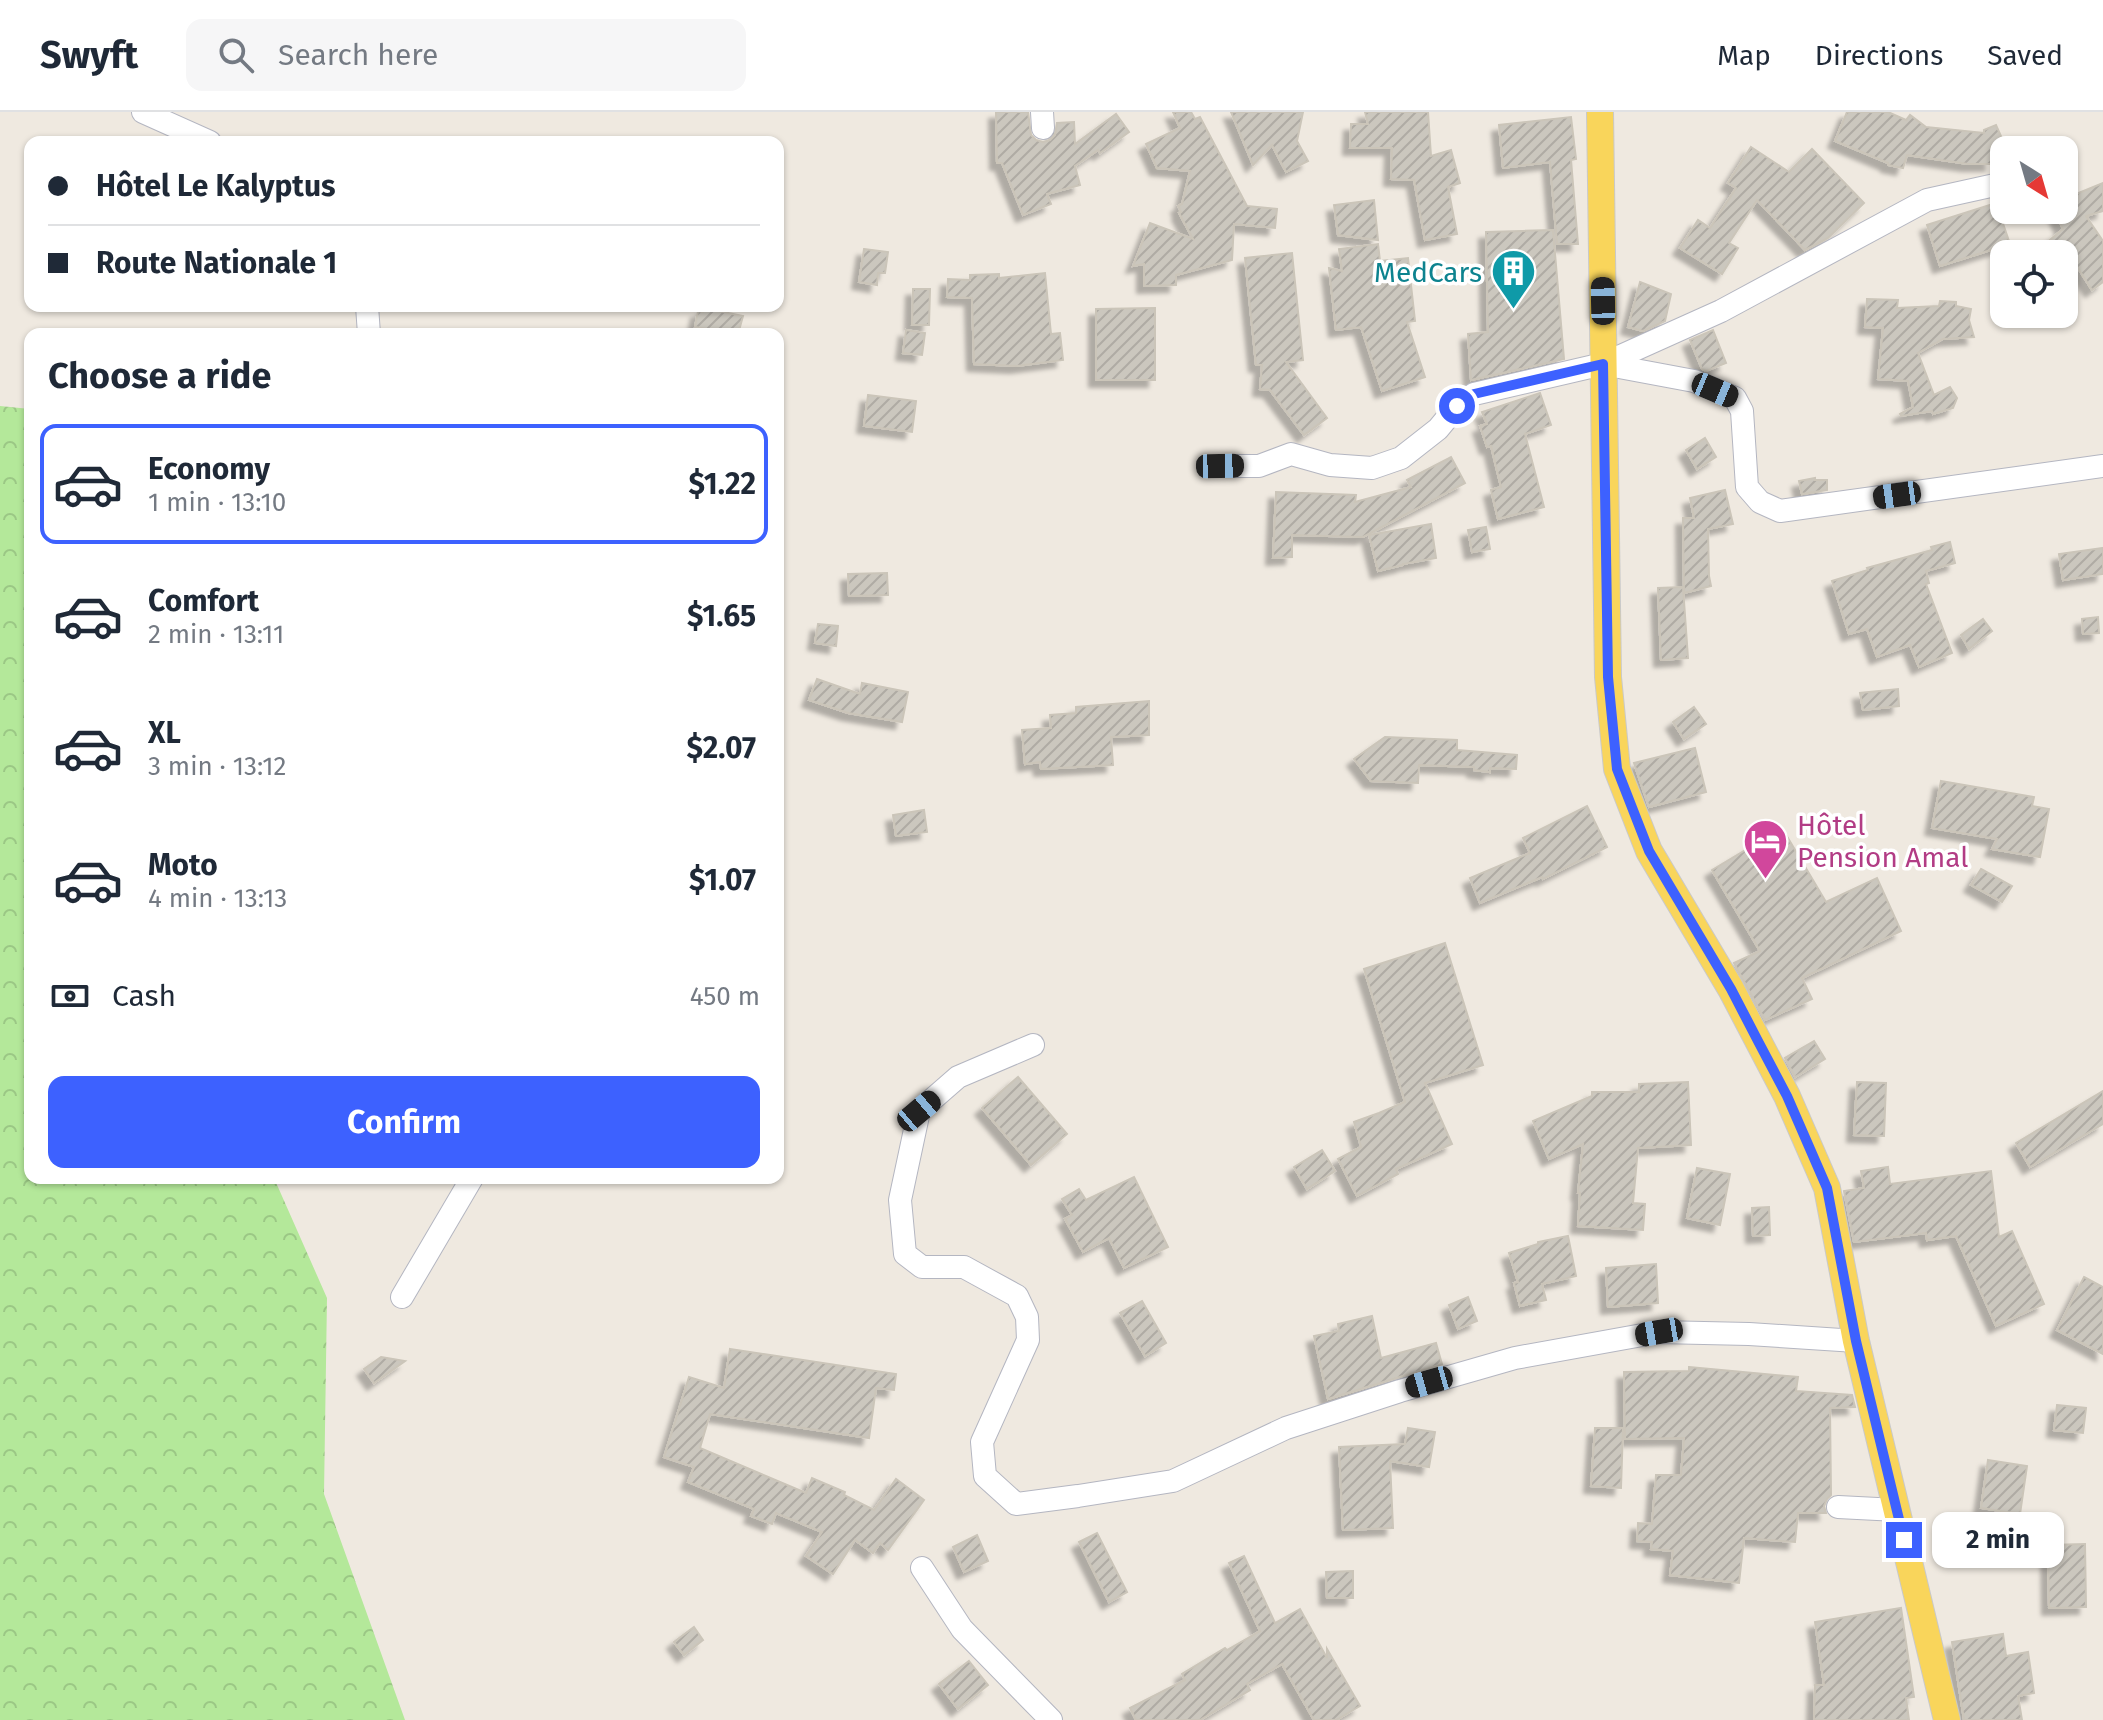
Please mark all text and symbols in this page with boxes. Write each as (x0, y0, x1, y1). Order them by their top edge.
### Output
search box (186, 19, 746, 91)
text: Swyft (40, 32, 138, 78)
icon: search (214, 33, 258, 77)
text: Search here (278, 37, 438, 73)
text: Map (1717, 39, 1771, 72)
text: Directions (1815, 39, 1943, 72)
text: Saved (1987, 39, 2063, 72)
north arrow (1990, 136, 2078, 224)
map controls (1990, 136, 2078, 328)
text: Hôtel Le Kalyptus (96, 168, 336, 204)
button: locate (1990, 240, 2078, 328)
text: Route Nationale 1 (96, 245, 337, 281)
building icon: MedCars (1489, 248, 1537, 311)
place label: MedCars (1374, 256, 1482, 289)
car (1591, 277, 1615, 325)
text: Choose a ride (48, 354, 271, 398)
car (1688, 370, 1742, 410)
route start (1439, 388, 1475, 424)
icon: car (52, 448, 124, 520)
text: Economy (148, 451, 270, 487)
car (1196, 454, 1244, 478)
text: $1.22 (688, 466, 756, 502)
car (1872, 480, 1922, 510)
text: 1 min · 13:10 (148, 487, 286, 518)
icon: car (52, 580, 124, 652)
text: Comfort (148, 583, 259, 619)
text: $1.65 (687, 598, 756, 634)
text: 2 min · 13:11 (148, 619, 284, 650)
icon: car (52, 712, 124, 784)
text: XL (148, 715, 181, 751)
text: $2.07 (687, 730, 756, 766)
text: 3 min · 13:12 (148, 751, 286, 782)
place label: Hôtel Pension Amal (1797, 809, 1968, 874)
hotel icon: Hôtel Pension Amal (1742, 817, 1790, 880)
icon: car (52, 844, 124, 916)
text: Moto (148, 847, 218, 883)
text: $1.07 (689, 862, 756, 898)
text: 4 min · 13:13 (148, 883, 287, 914)
icon: cash (48, 974, 92, 1018)
text: Cash (112, 978, 176, 1014)
text: 450 m (690, 981, 760, 1012)
button: Confirm (48, 1076, 760, 1168)
car (893, 1086, 945, 1136)
car (1633, 1316, 1685, 1348)
car (1403, 1364, 1455, 1400)
callout: 2 min (1932, 1512, 2064, 1568)
route end (1886, 1522, 1922, 1558)
text: 2 min (1966, 1524, 2030, 1555)

